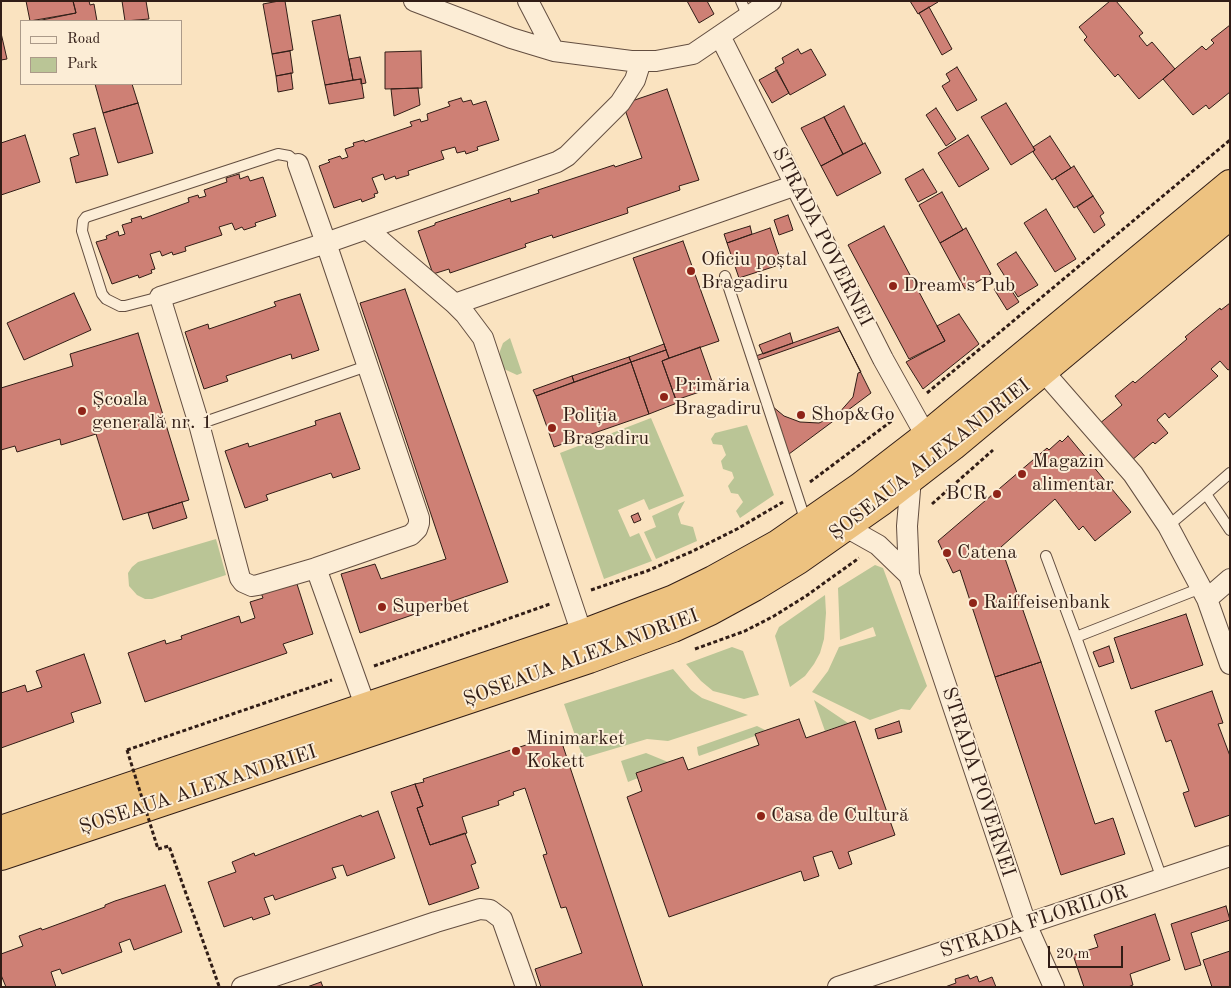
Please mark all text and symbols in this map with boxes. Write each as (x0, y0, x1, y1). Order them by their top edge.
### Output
legend (20, 20, 182, 85)
text: Road (67, 32, 100, 47)
text: Park (67, 57, 98, 72)
street label: STRADA POVERNEI (766, 143, 878, 331)
place label: Oficiu poștal Bragadiru (701, 248, 807, 295)
marker: Oficiu poștal Bragadiru (685, 265, 697, 277)
place label: Dream's Pub (903, 274, 1015, 298)
marker: Dream's Pub (887, 280, 899, 292)
place label: Primăria Bragadiru (674, 374, 761, 421)
street label: ȘOSEAUA ALEXANDRIEI (825, 374, 1035, 546)
place label: Școala generală nr. 1 (92, 388, 213, 435)
marker: Primăria Bragadiru (658, 391, 670, 403)
place label: Shop&Go (811, 403, 895, 427)
place label: Poliția Bragadiru (562, 404, 649, 451)
marker: Școala generală nr. 1 (76, 405, 88, 417)
marker: Shop&Go (795, 409, 807, 421)
marker: Poliția Bragadiru (546, 422, 558, 434)
place label: Magazin alimentar (1032, 450, 1114, 497)
marker: Magazin alimentar (1016, 468, 1028, 480)
place label: BCR (945, 482, 987, 506)
marker: BCR (991, 488, 1003, 500)
place label: Catena (957, 541, 1017, 565)
marker: Catena (941, 547, 953, 559)
place label: Raiffeisenbank (983, 591, 1110, 615)
place label: Superbet (392, 595, 469, 619)
marker: Raiffeisenbank (967, 597, 979, 609)
marker: Superbet (376, 601, 388, 613)
street label: ȘOSEAUA ALEXANDRIEI (460, 604, 702, 712)
street label: STRADA POVERNEI (936, 684, 1020, 880)
place label: Minimarket Kokett (526, 727, 625, 774)
street label: ȘOSEAUA ALEXANDRIEI (76, 740, 320, 840)
marker: Minimarket Kokett (510, 745, 522, 757)
place label: Casa de Cultură (771, 804, 909, 828)
marker: Casa de Cultură (755, 810, 767, 822)
street label: STRADA FLORILOR (937, 880, 1131, 964)
scale bar (1051, 936, 1126, 968)
text: 20 m (1056, 947, 1090, 962)

